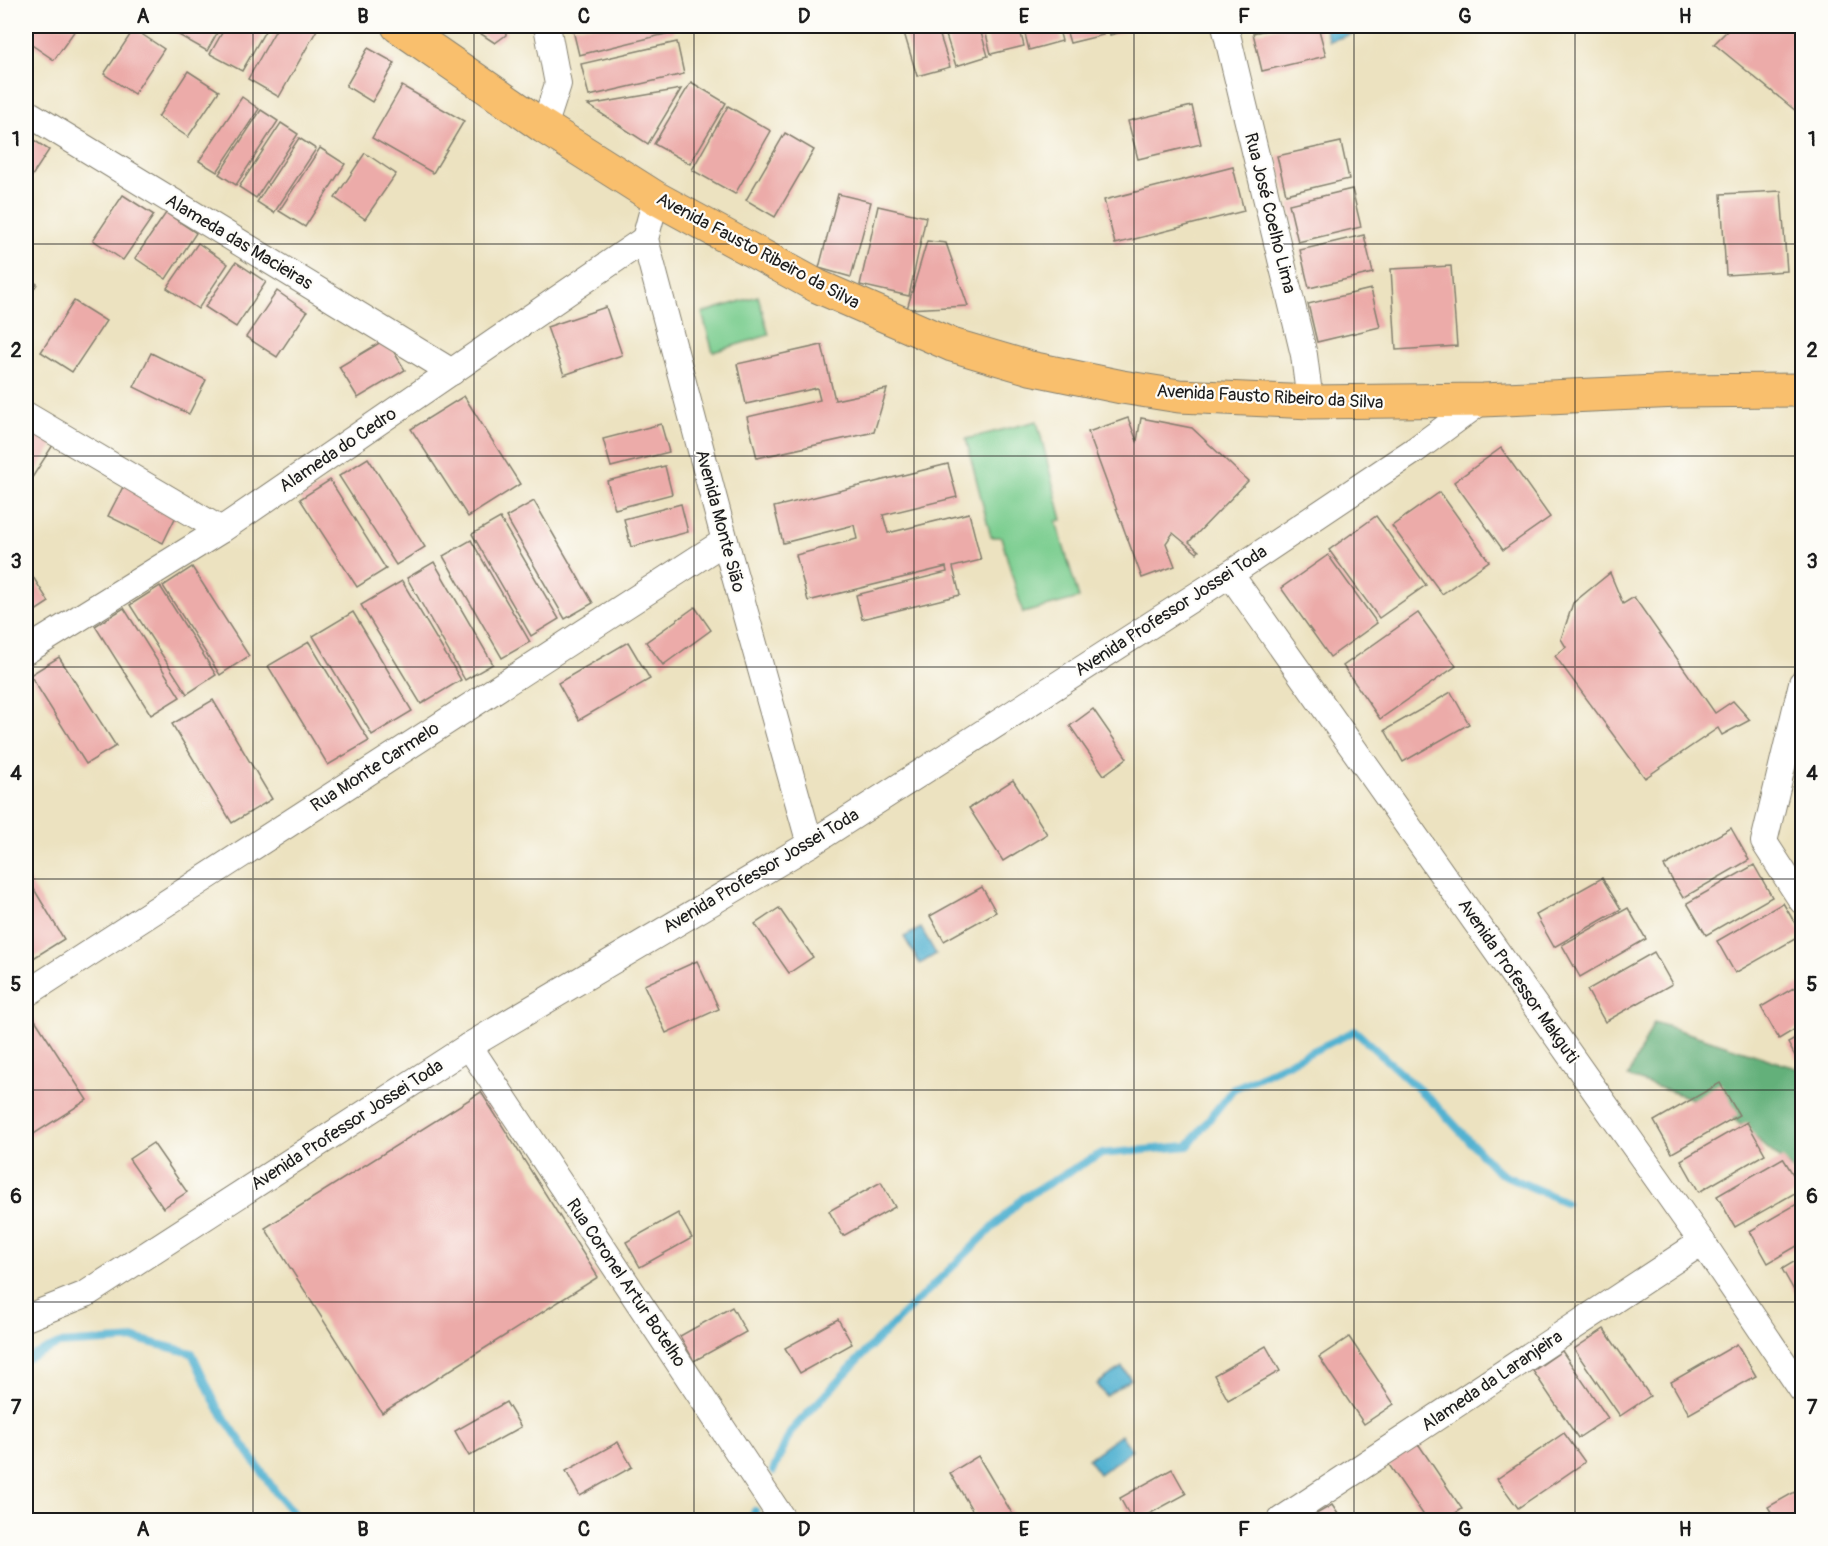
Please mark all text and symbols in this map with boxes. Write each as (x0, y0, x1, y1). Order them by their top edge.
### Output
text: A (137, 4, 150, 29)
text: B (357, 4, 369, 29)
text: C (578, 4, 590, 29)
text: D (798, 4, 811, 29)
text: E (1019, 4, 1030, 29)
text: F (1238, 4, 1250, 29)
text: G (1458, 4, 1472, 29)
text: H (1679, 4, 1692, 29)
text: 1 (12, 127, 20, 152)
text: 1 (1808, 127, 1816, 152)
street label: Rua José Coelho Lima (1239, 130, 1301, 296)
street label: Avenida Fausto Ribeiro da Silva (652, 188, 864, 314)
street label: Alameda das Macieiras (161, 189, 317, 295)
text: 2 (10, 338, 22, 363)
text: 2 (1806, 338, 1818, 363)
street label: Avenida Fausto Ribeiro da Silva (1156, 380, 1384, 414)
street label: Alameda do Cedro (275, 402, 401, 498)
street label: Avenida Monte Sião (690, 447, 750, 595)
street label: Avenida Professor Jossei Toda (1071, 540, 1271, 682)
text: 3 (10, 549, 22, 574)
text: 3 (1806, 549, 1818, 574)
street label: Rua Monte Carmelo (306, 717, 444, 817)
text: 4 (10, 761, 22, 786)
text: 4 (1806, 761, 1818, 786)
street label: Avenida Professor Jossei Toda (659, 803, 863, 939)
street label: Avenida Professor Makguti (1452, 894, 1584, 1068)
text: 5 (11, 972, 22, 997)
text: 5 (1807, 972, 1818, 997)
street label: Avenida Professor Jossei Toda (247, 1054, 447, 1196)
text: 6 (10, 1184, 22, 1209)
text: 6 (1806, 1184, 1818, 1209)
street label: Rua Coronel Artur Botelho (561, 1194, 691, 1372)
street label: Alameda da Laranjeira (1417, 1325, 1567, 1437)
text: 7 (11, 1395, 22, 1420)
text: 7 (1807, 1395, 1818, 1420)
text: A (137, 1517, 150, 1542)
text: B (357, 1517, 369, 1542)
text: C (578, 1517, 590, 1542)
text: D (798, 1517, 811, 1542)
text: E (1019, 1517, 1030, 1542)
text: F (1238, 1517, 1250, 1542)
text: G (1458, 1517, 1472, 1542)
text: H (1679, 1517, 1692, 1542)

